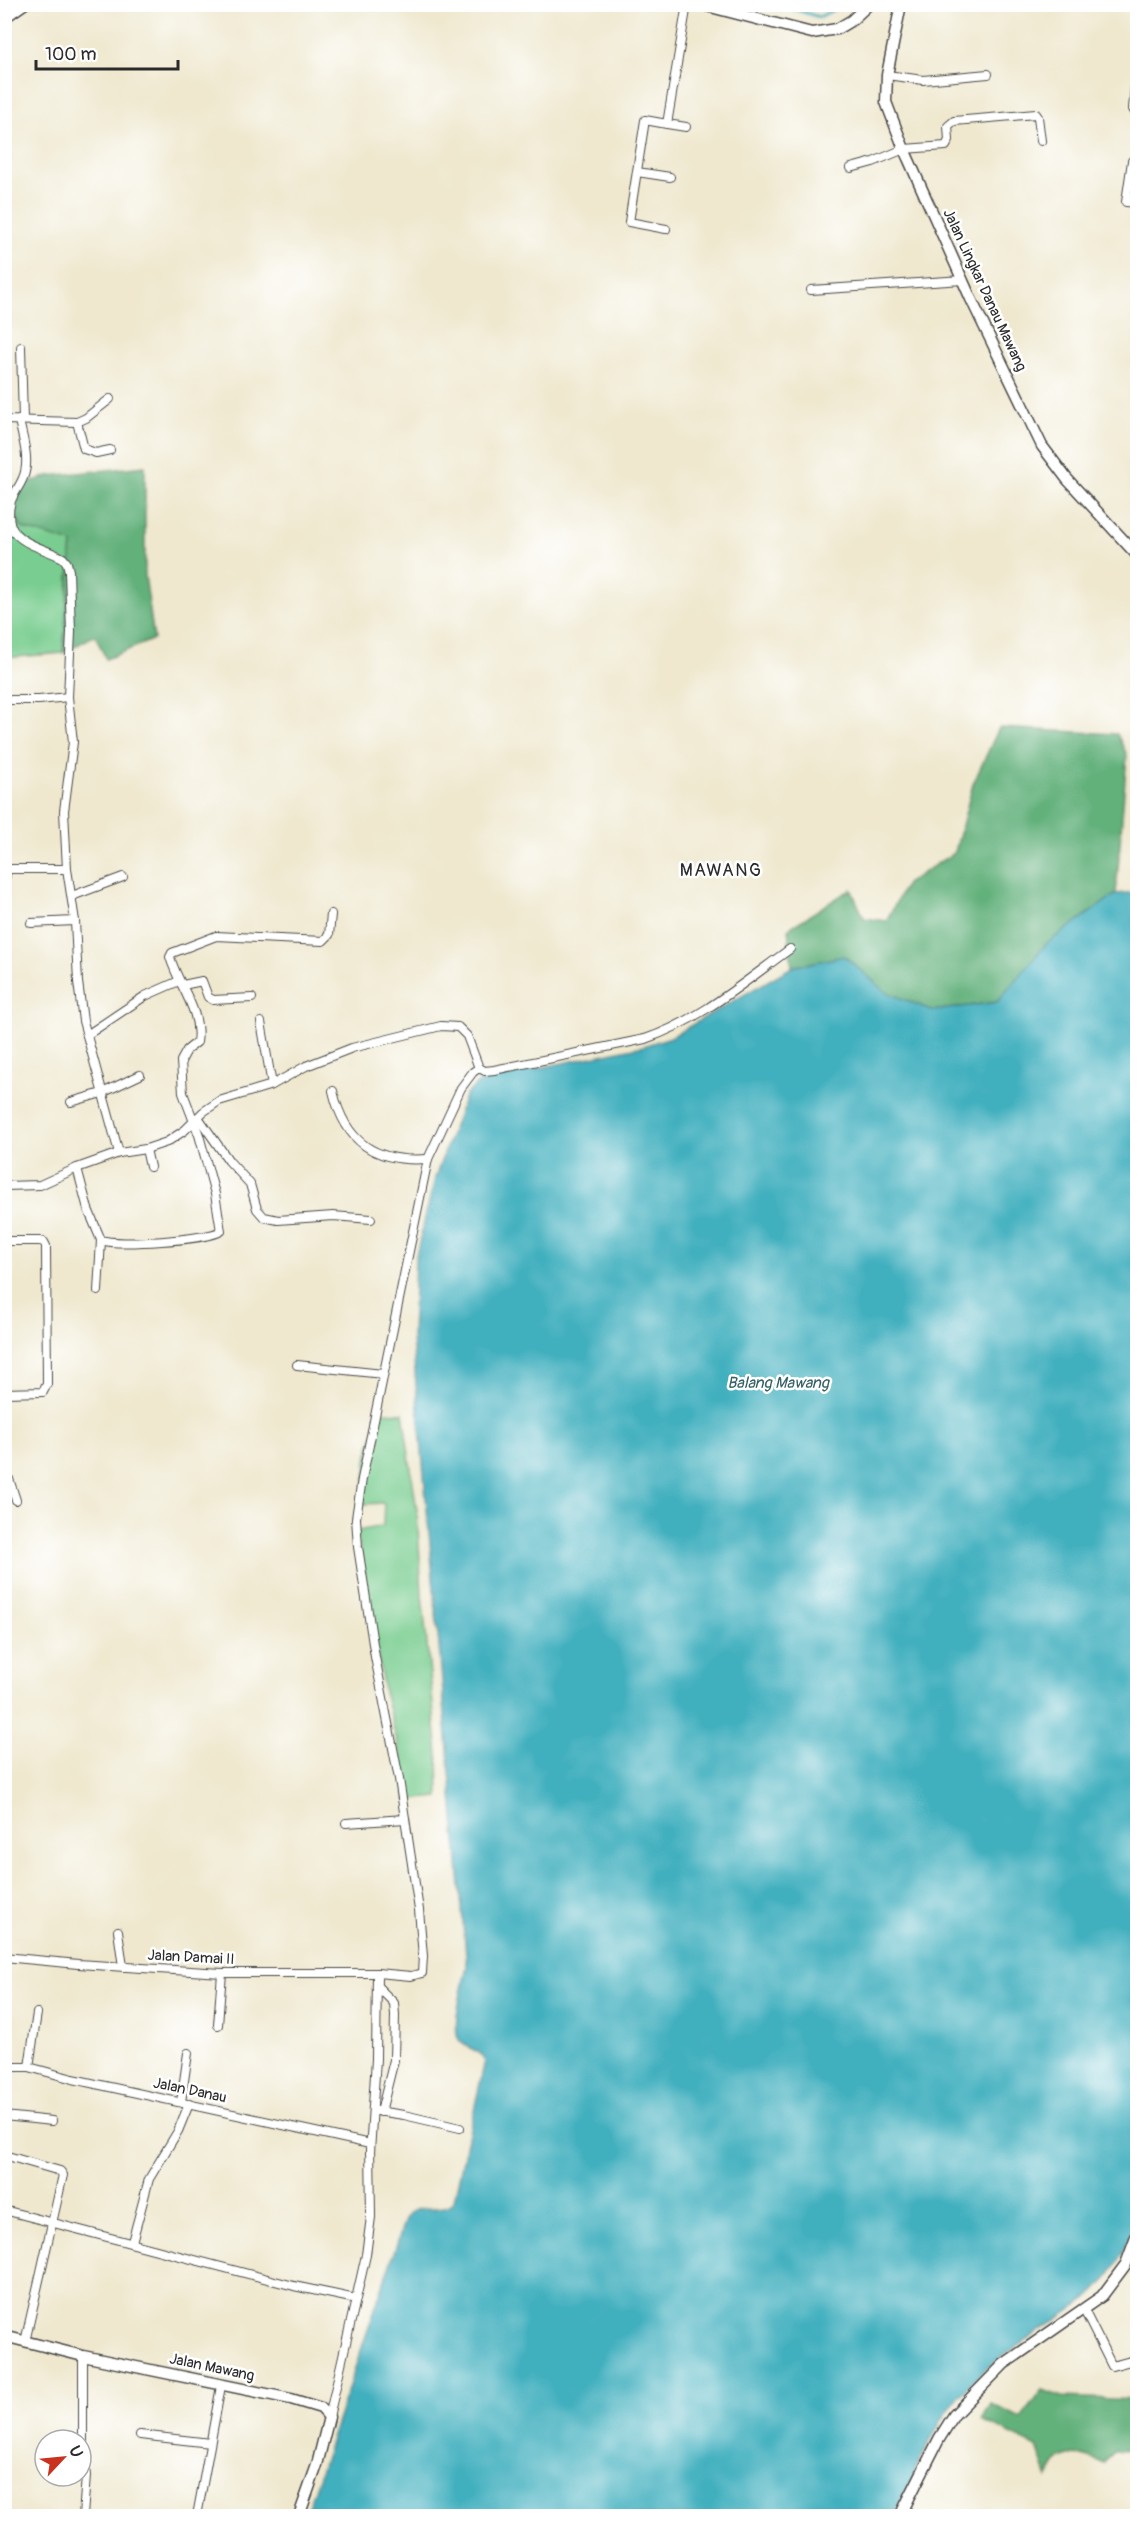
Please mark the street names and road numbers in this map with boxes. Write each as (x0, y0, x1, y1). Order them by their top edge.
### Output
street label: Jalan Lingkar Danau Mawang (938, 206, 1031, 375)
street label: Jalan Damai II (147, 1946, 235, 1969)
street label: Jalan Danau (151, 2073, 228, 2108)
street label: Jalan Mawang (168, 2349, 256, 2386)

